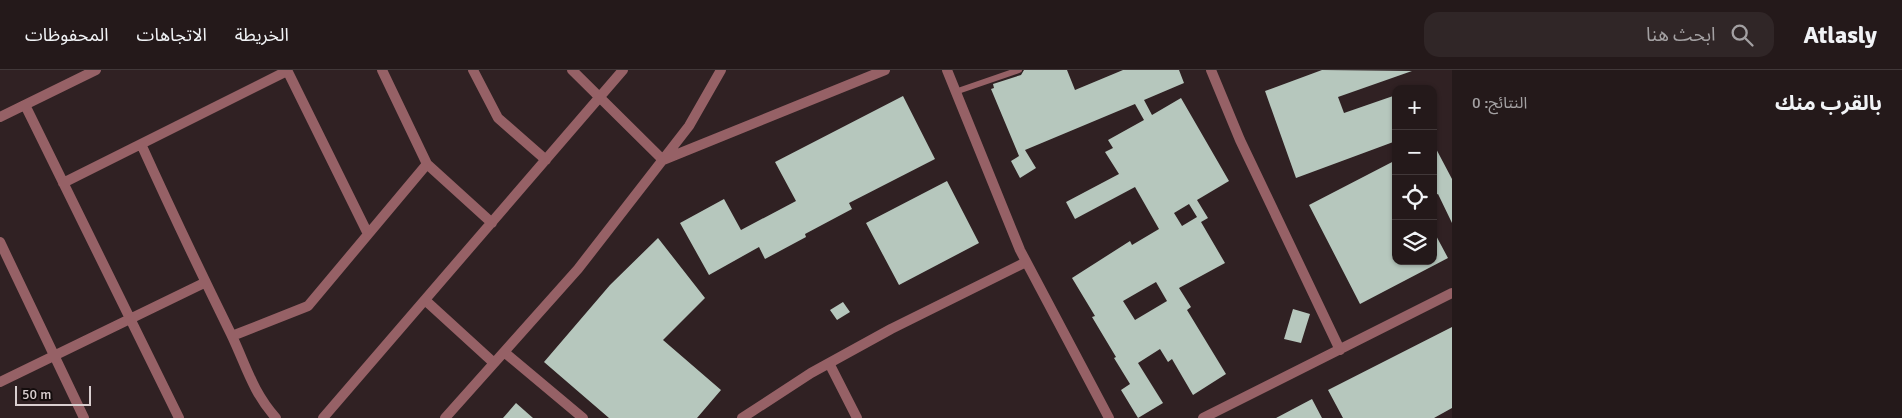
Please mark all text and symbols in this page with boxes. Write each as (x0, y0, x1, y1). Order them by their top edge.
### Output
search box (1424, 12, 1774, 57)
text: Atlasly (1804, 20, 1877, 50)
icon: search (1728, 21, 1756, 49)
text: ابحث هنا (1646, 23, 1716, 47)
text: المحفوظات (25, 24, 109, 46)
text: الاتجاهات (137, 24, 207, 46)
text: الخريطة (235, 24, 289, 46)
map controls (1392, 85, 1437, 265)
button: + (1392, 85, 1437, 130)
text: بالقرب منك (1775, 90, 1882, 116)
text: النتائج: 0 (1472, 93, 1527, 113)
button: − (1392, 130, 1437, 175)
button: locate (1392, 175, 1437, 220)
button: layers (1392, 220, 1437, 265)
scale bar (15, 383, 91, 406)
text: 50 m (22, 386, 51, 403)

